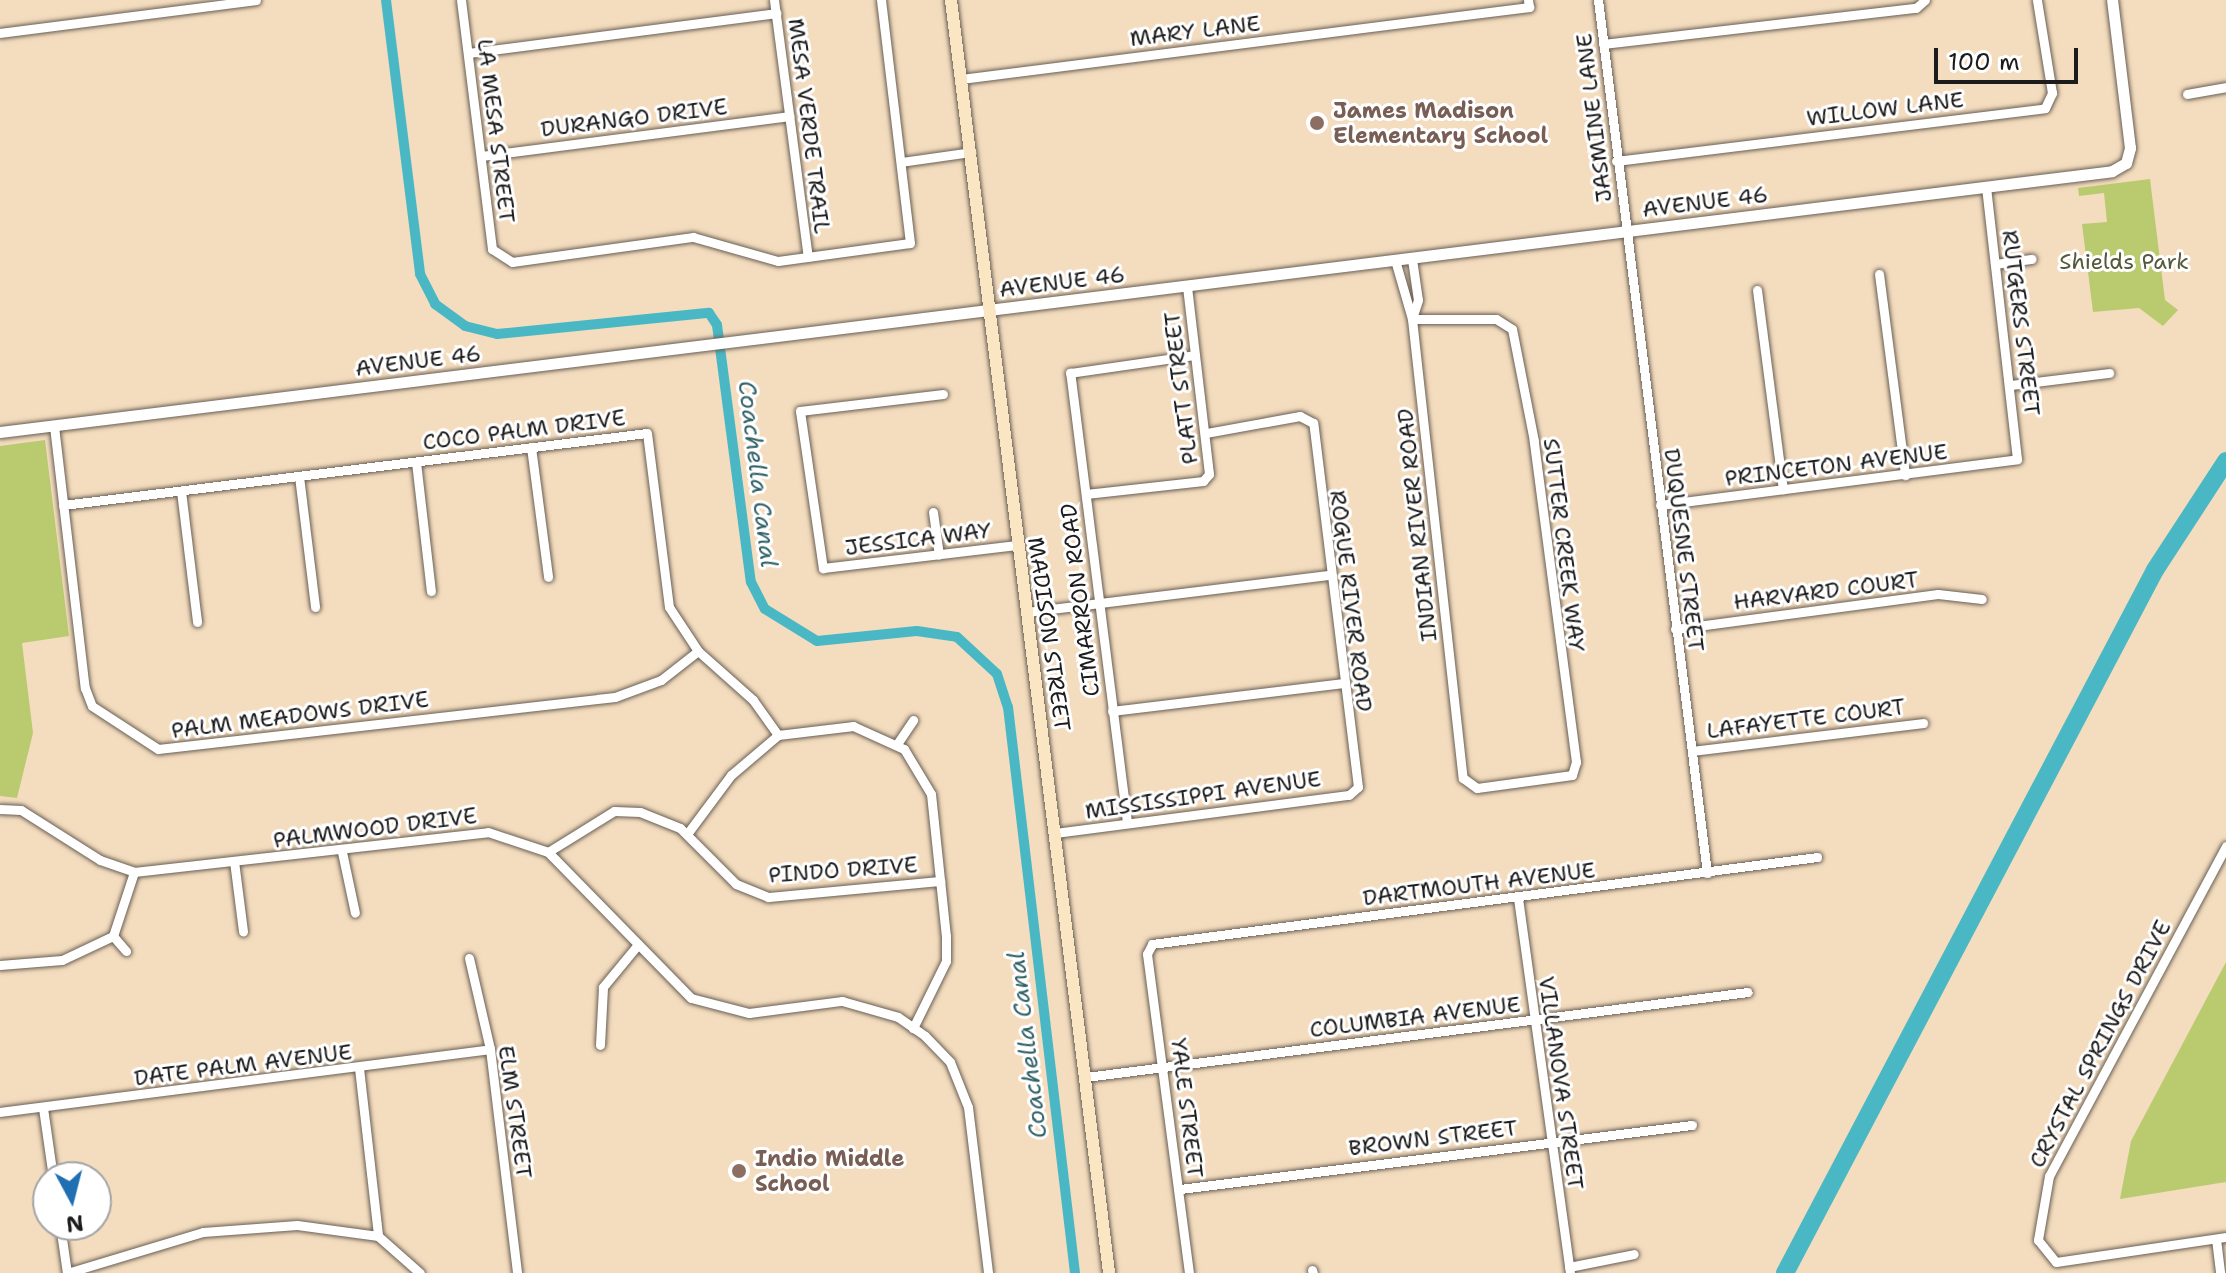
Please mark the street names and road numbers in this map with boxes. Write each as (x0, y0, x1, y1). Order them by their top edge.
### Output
street label: MARY LANE (1128, 10, 1262, 52)
street label: MESA VERDE TRAIL (783, 17, 835, 235)
street label: JASMINE LANE (1571, 32, 1617, 204)
street label: LA MESA STREET (472, 37, 520, 225)
street label: WILLOW LANE (1805, 86, 1965, 132)
street label: DURANGO DRIVE (539, 93, 729, 143)
street label: AVENUE 46 (1641, 181, 1769, 223)
street label: RUTGERS STREET (1996, 229, 2046, 417)
street label: AVENUE 46 (998, 261, 1126, 303)
street label: PLATT STREET (1159, 310, 1203, 466)
street label: AVENUE 46 (354, 340, 482, 382)
street label: COCO PALM DRIVE (421, 404, 627, 456)
street label: INDIAN RIVER ROAD (1392, 407, 1442, 643)
street label: SUTTER CREEK WAY (1538, 437, 1590, 653)
street label: PRINCETON AVENUE (1723, 438, 1949, 492)
street label: DUQUESNE STREET (1658, 447, 1710, 653)
street label: ROGUE RIVER ROAD (1324, 489, 1378, 713)
street label: CIMARRON ROAD (1055, 502, 1105, 698)
street label: JESSICA WAY (843, 517, 993, 561)
street label: MADISON STREET (1022, 535, 1076, 733)
street label: HARVARD COURT (1732, 567, 1920, 615)
street label: PALM MEADOWS DRIVE (170, 686, 430, 744)
street label: LAFAYETTE COURT (1705, 694, 1907, 744)
street label: MISSISSIPPI AVENUE (1083, 765, 1323, 825)
street label: PALMWOOD DRIVE (272, 802, 478, 854)
street label: PINDO DRIVE (767, 852, 919, 888)
street label: DARTMOUTH AVENUE (1361, 857, 1597, 911)
street label: CRYSTAL SPRINGS DRIVE (2024, 916, 2176, 1172)
street label: VILLANOVA STREET (1533, 975, 1589, 1191)
street label: COLUMBIA AVENUE (1308, 991, 1522, 1043)
street label: YALE STREET (1165, 1037, 1209, 1179)
street label: DATE PALM AVENUE (133, 1039, 353, 1091)
street label: ELM STREET (493, 1044, 537, 1180)
street label: BROWN STREET (1347, 1115, 1519, 1161)

